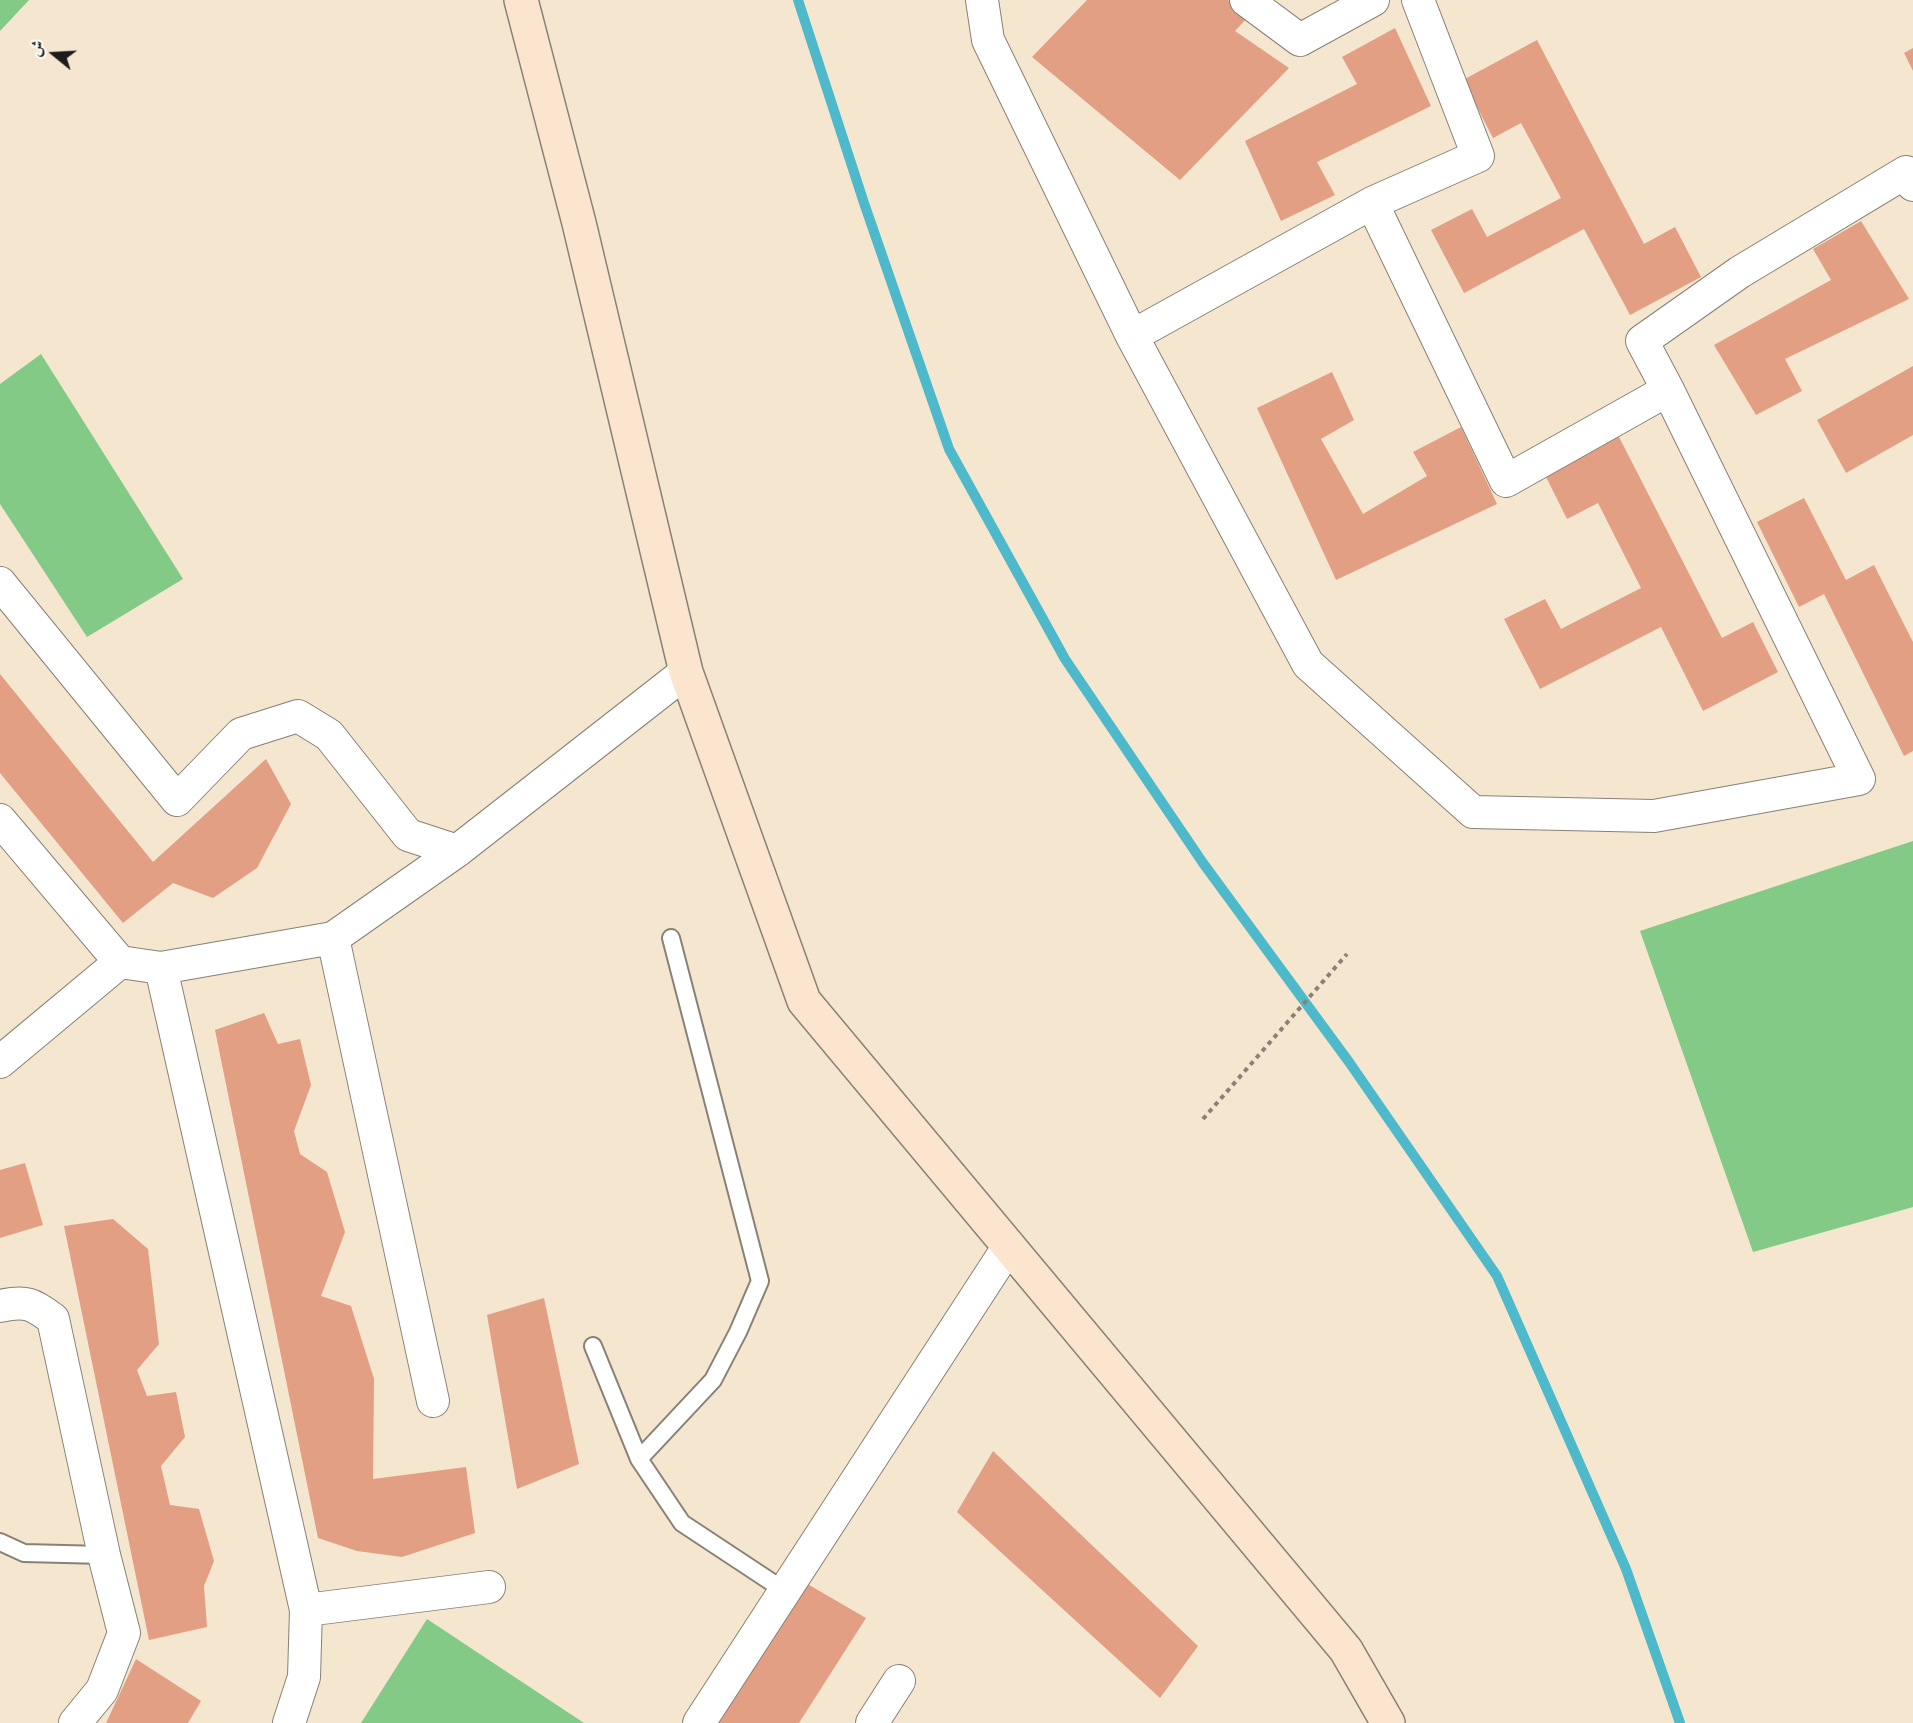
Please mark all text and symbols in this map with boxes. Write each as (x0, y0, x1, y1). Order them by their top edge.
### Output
north arrow (24, 24, 84, 84)
text: ش (25, 38, 48, 59)

